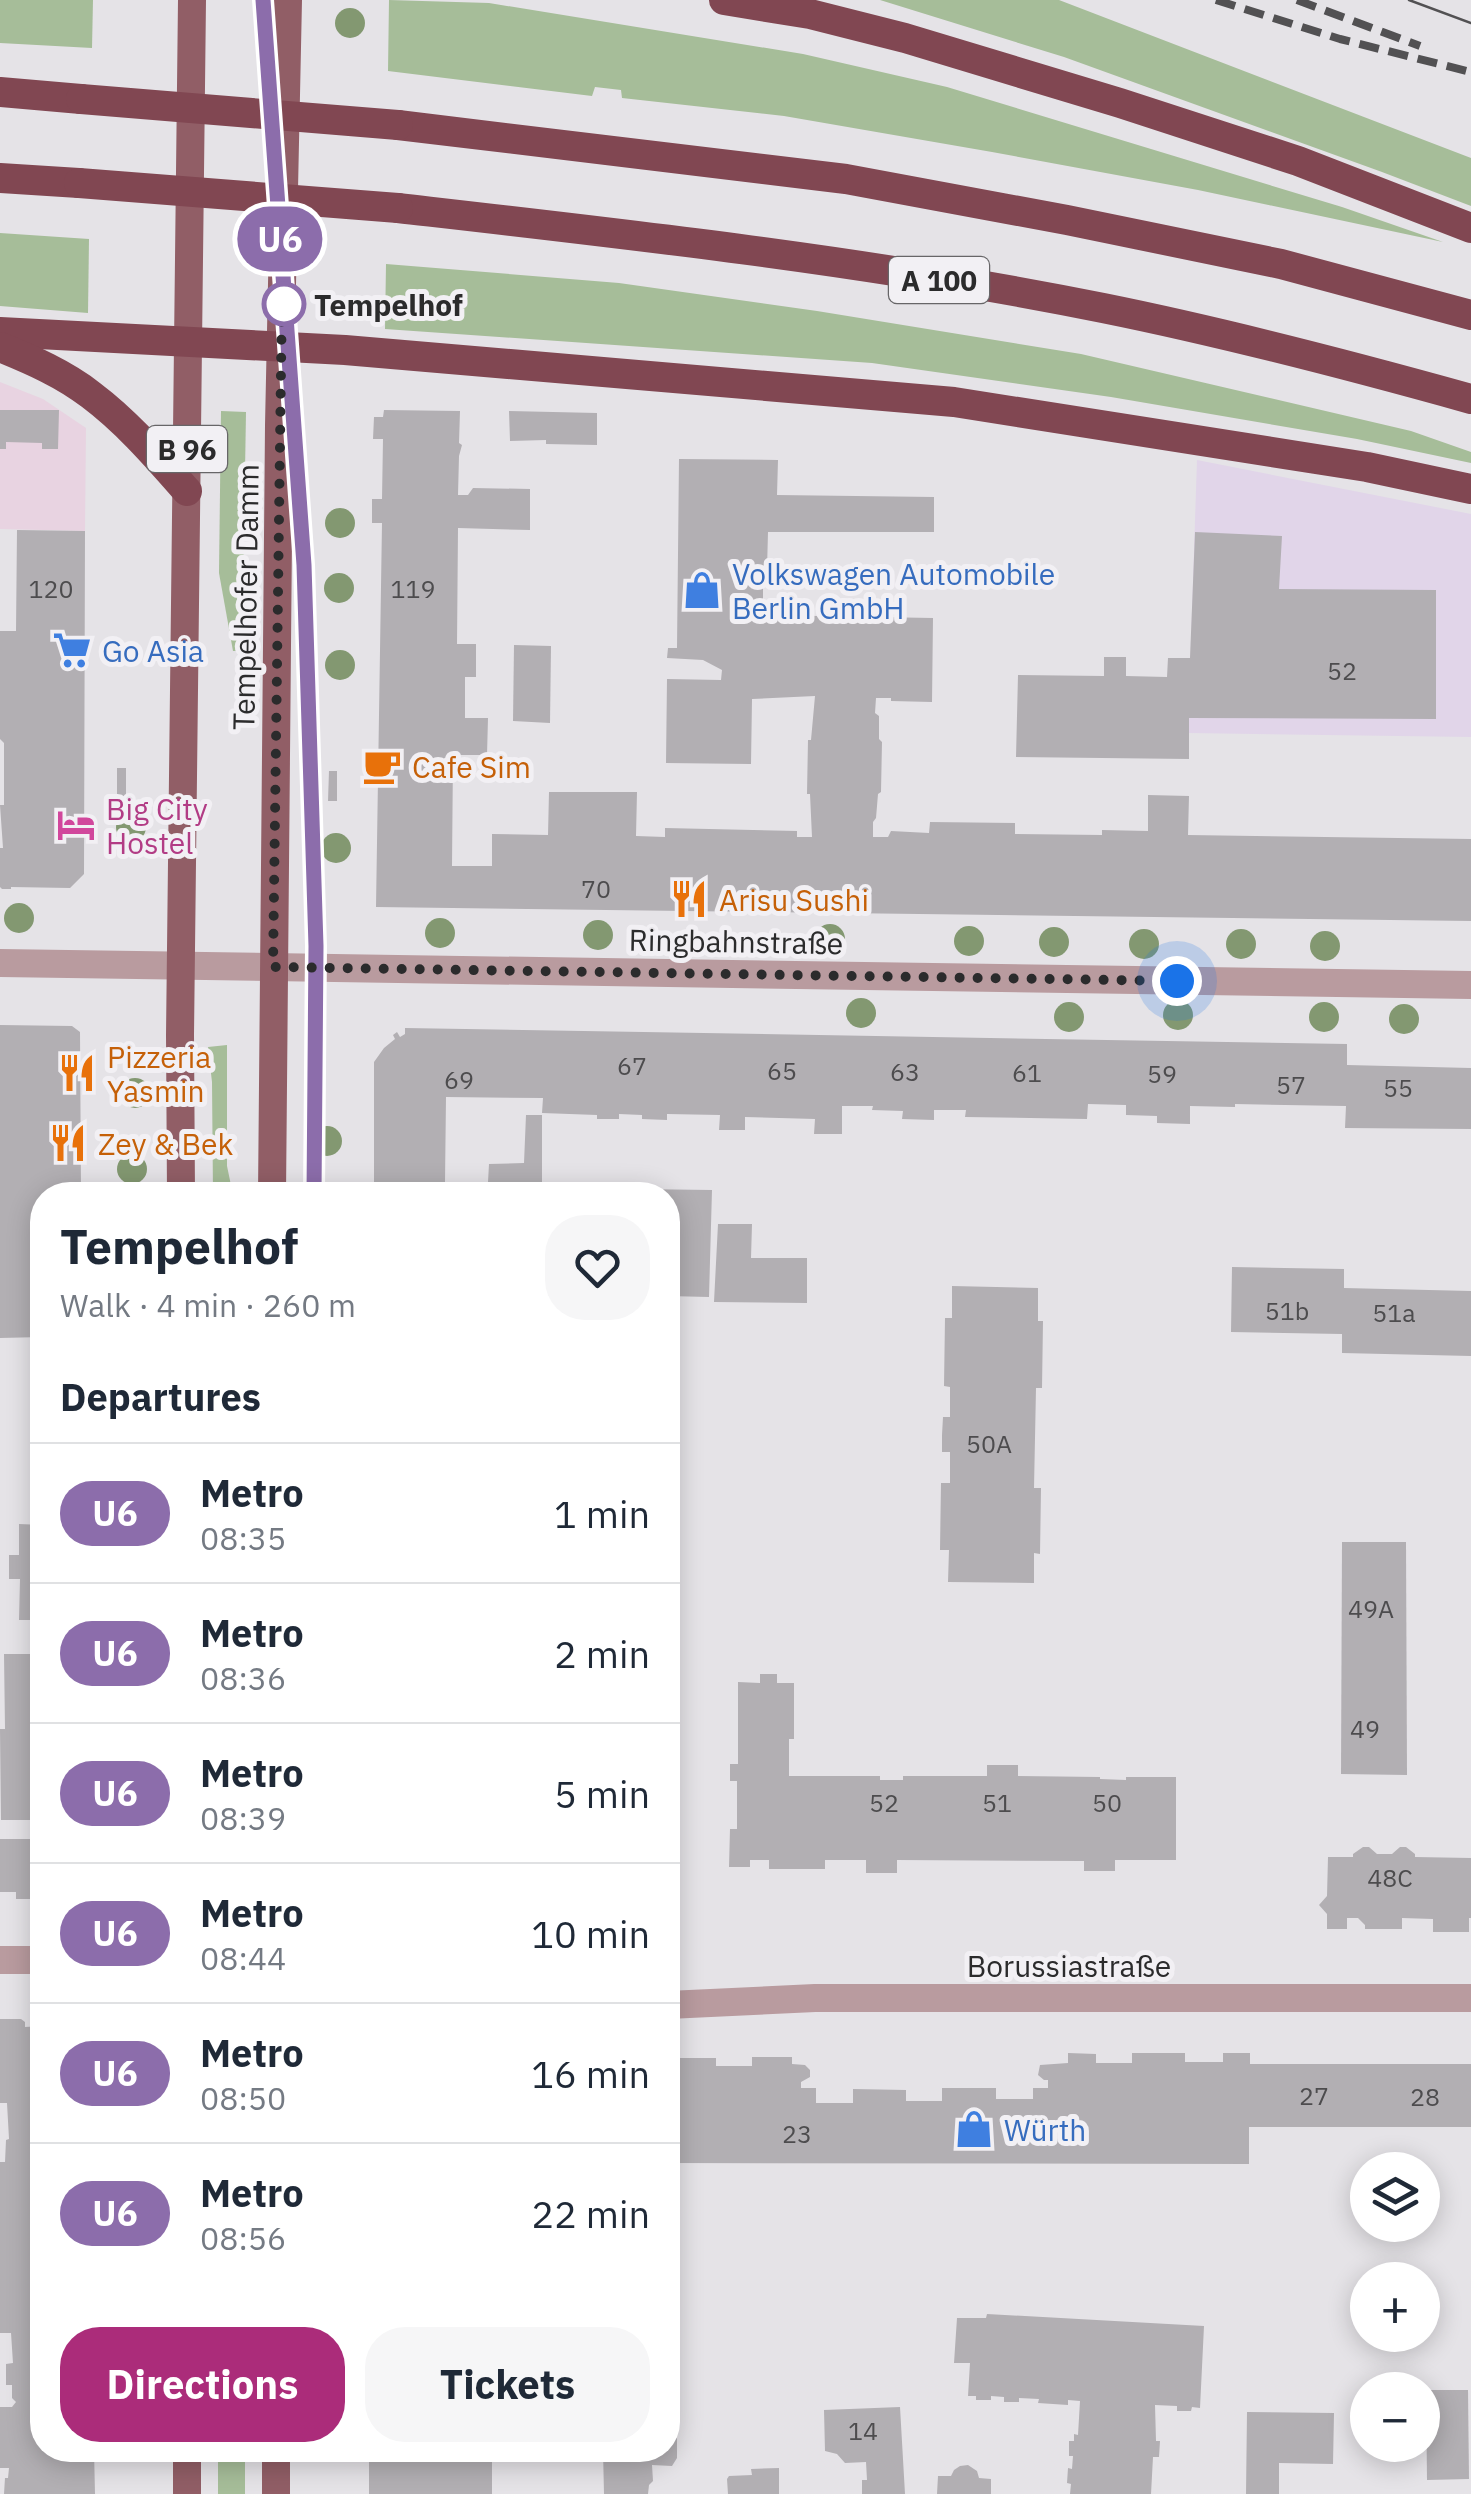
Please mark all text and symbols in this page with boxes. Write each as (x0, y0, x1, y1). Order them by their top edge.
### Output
line badge: U6 (235, 206, 325, 272)
text: U6 (257, 216, 303, 262)
road number: A 100 (889, 257, 989, 303)
marker: Tempelhof (263, 283, 305, 325)
place label: Tempelhof (314, 285, 463, 324)
road number: B 96 (147, 426, 227, 472)
street label: Tempelhofer Damm (223, 464, 267, 730)
place label: Volkswagen Automobile Berlin GmbH (732, 554, 1055, 627)
shop icon: Volkswagen Automobile Berlin GmbH (681, 569, 723, 611)
house number: 120 (28, 572, 74, 605)
house number: 119 (390, 572, 436, 605)
supermarket icon: Go Asia (51, 629, 93, 671)
place label: Go Asia (102, 631, 204, 670)
house number: 52 (1327, 654, 1357, 687)
cafe icon: Cafe Sim (361, 745, 403, 787)
place label: Cafe Sim (412, 747, 531, 786)
place label: Big City Hostel (106, 789, 208, 862)
hotel icon: Big City Hostel (55, 804, 97, 846)
house number: 70 (581, 872, 611, 905)
restaurant icon: Arisu Sushi (668, 878, 710, 920)
place label: Arisu Sushi (719, 880, 869, 919)
street label: Ringbahnstraße (628, 920, 844, 962)
your location (1152, 956, 1202, 1006)
place label: Pizzeria Yasmin (107, 1037, 211, 1110)
house number: 67 (617, 1049, 647, 1082)
restaurant icon: Pizzeria Yasmin (56, 1052, 98, 1094)
house number: 65 (767, 1054, 797, 1087)
house number: 63 (890, 1055, 920, 1088)
house number: 61 (1012, 1056, 1042, 1089)
house number: 59 (1147, 1057, 1177, 1090)
house number: 69 (444, 1063, 474, 1096)
house number: 57 (1276, 1068, 1306, 1101)
house number: 55 (1383, 1071, 1413, 1104)
restaurant icon: Zey & Bek (47, 1122, 89, 1164)
place label: Zey & Bek (98, 1124, 234, 1163)
text: Tempelhof (60, 1215, 298, 1277)
button: heart (545, 1215, 650, 1320)
text: Walk · 4 min · 260 m (60, 1284, 356, 1326)
house number: 51b (1265, 1294, 1309, 1327)
house number: 51a (1372, 1296, 1416, 1329)
text: Departures (60, 1372, 261, 1421)
house number: 50A (966, 1427, 1012, 1460)
text: Metro (200, 1468, 304, 1517)
text: 1 min (554, 1489, 650, 1538)
text: U6 (92, 1490, 138, 1536)
text: 08:35 (200, 1517, 286, 1559)
house number: 49A (1348, 1592, 1394, 1625)
text: Metro (200, 1608, 304, 1657)
text: 2 min (554, 1629, 650, 1678)
text: U6 (92, 1630, 138, 1676)
text: 08:36 (200, 1657, 286, 1699)
house number: 49 (1350, 1712, 1380, 1745)
text: Metro (200, 1748, 304, 1797)
text: 5 min (554, 1769, 650, 1818)
text: U6 (92, 1770, 138, 1816)
house number: 52 (869, 1786, 899, 1819)
house number: 51 (982, 1786, 1012, 1819)
house number: 50 (1092, 1786, 1122, 1819)
text: 08:39 (200, 1797, 286, 1839)
house number: 48C (1367, 1861, 1413, 1894)
text: Metro (200, 1888, 304, 1937)
text: 10 min (531, 1909, 650, 1958)
text: U6 (92, 1910, 138, 1956)
text: 08:44 (200, 1937, 286, 1979)
street label: Borussiastraße (967, 1946, 1171, 1985)
text: Metro (200, 2028, 304, 2077)
text: 16 min (531, 2049, 650, 2098)
text: U6 (92, 2050, 138, 2096)
text: 08:50 (200, 2077, 286, 2119)
house number: 27 (1299, 2079, 1329, 2112)
house number: 28 (1410, 2080, 1440, 2113)
shop icon: Würth (953, 2108, 995, 2150)
place label: Würth (1004, 2110, 1086, 2149)
house number: 23 (782, 2117, 812, 2150)
map controls (1350, 2152, 1440, 2462)
button: layers (1350, 2152, 1440, 2242)
text: Metro (200, 2168, 304, 2217)
text: 22 min (531, 2189, 650, 2238)
text: U6 (92, 2190, 138, 2236)
text: 08:56 (200, 2217, 286, 2259)
button: + (1350, 2262, 1440, 2352)
button: Directions (60, 2327, 345, 2442)
button: Tickets (365, 2327, 650, 2442)
button: − (1350, 2372, 1440, 2462)
house number: 14 (848, 2414, 878, 2447)

